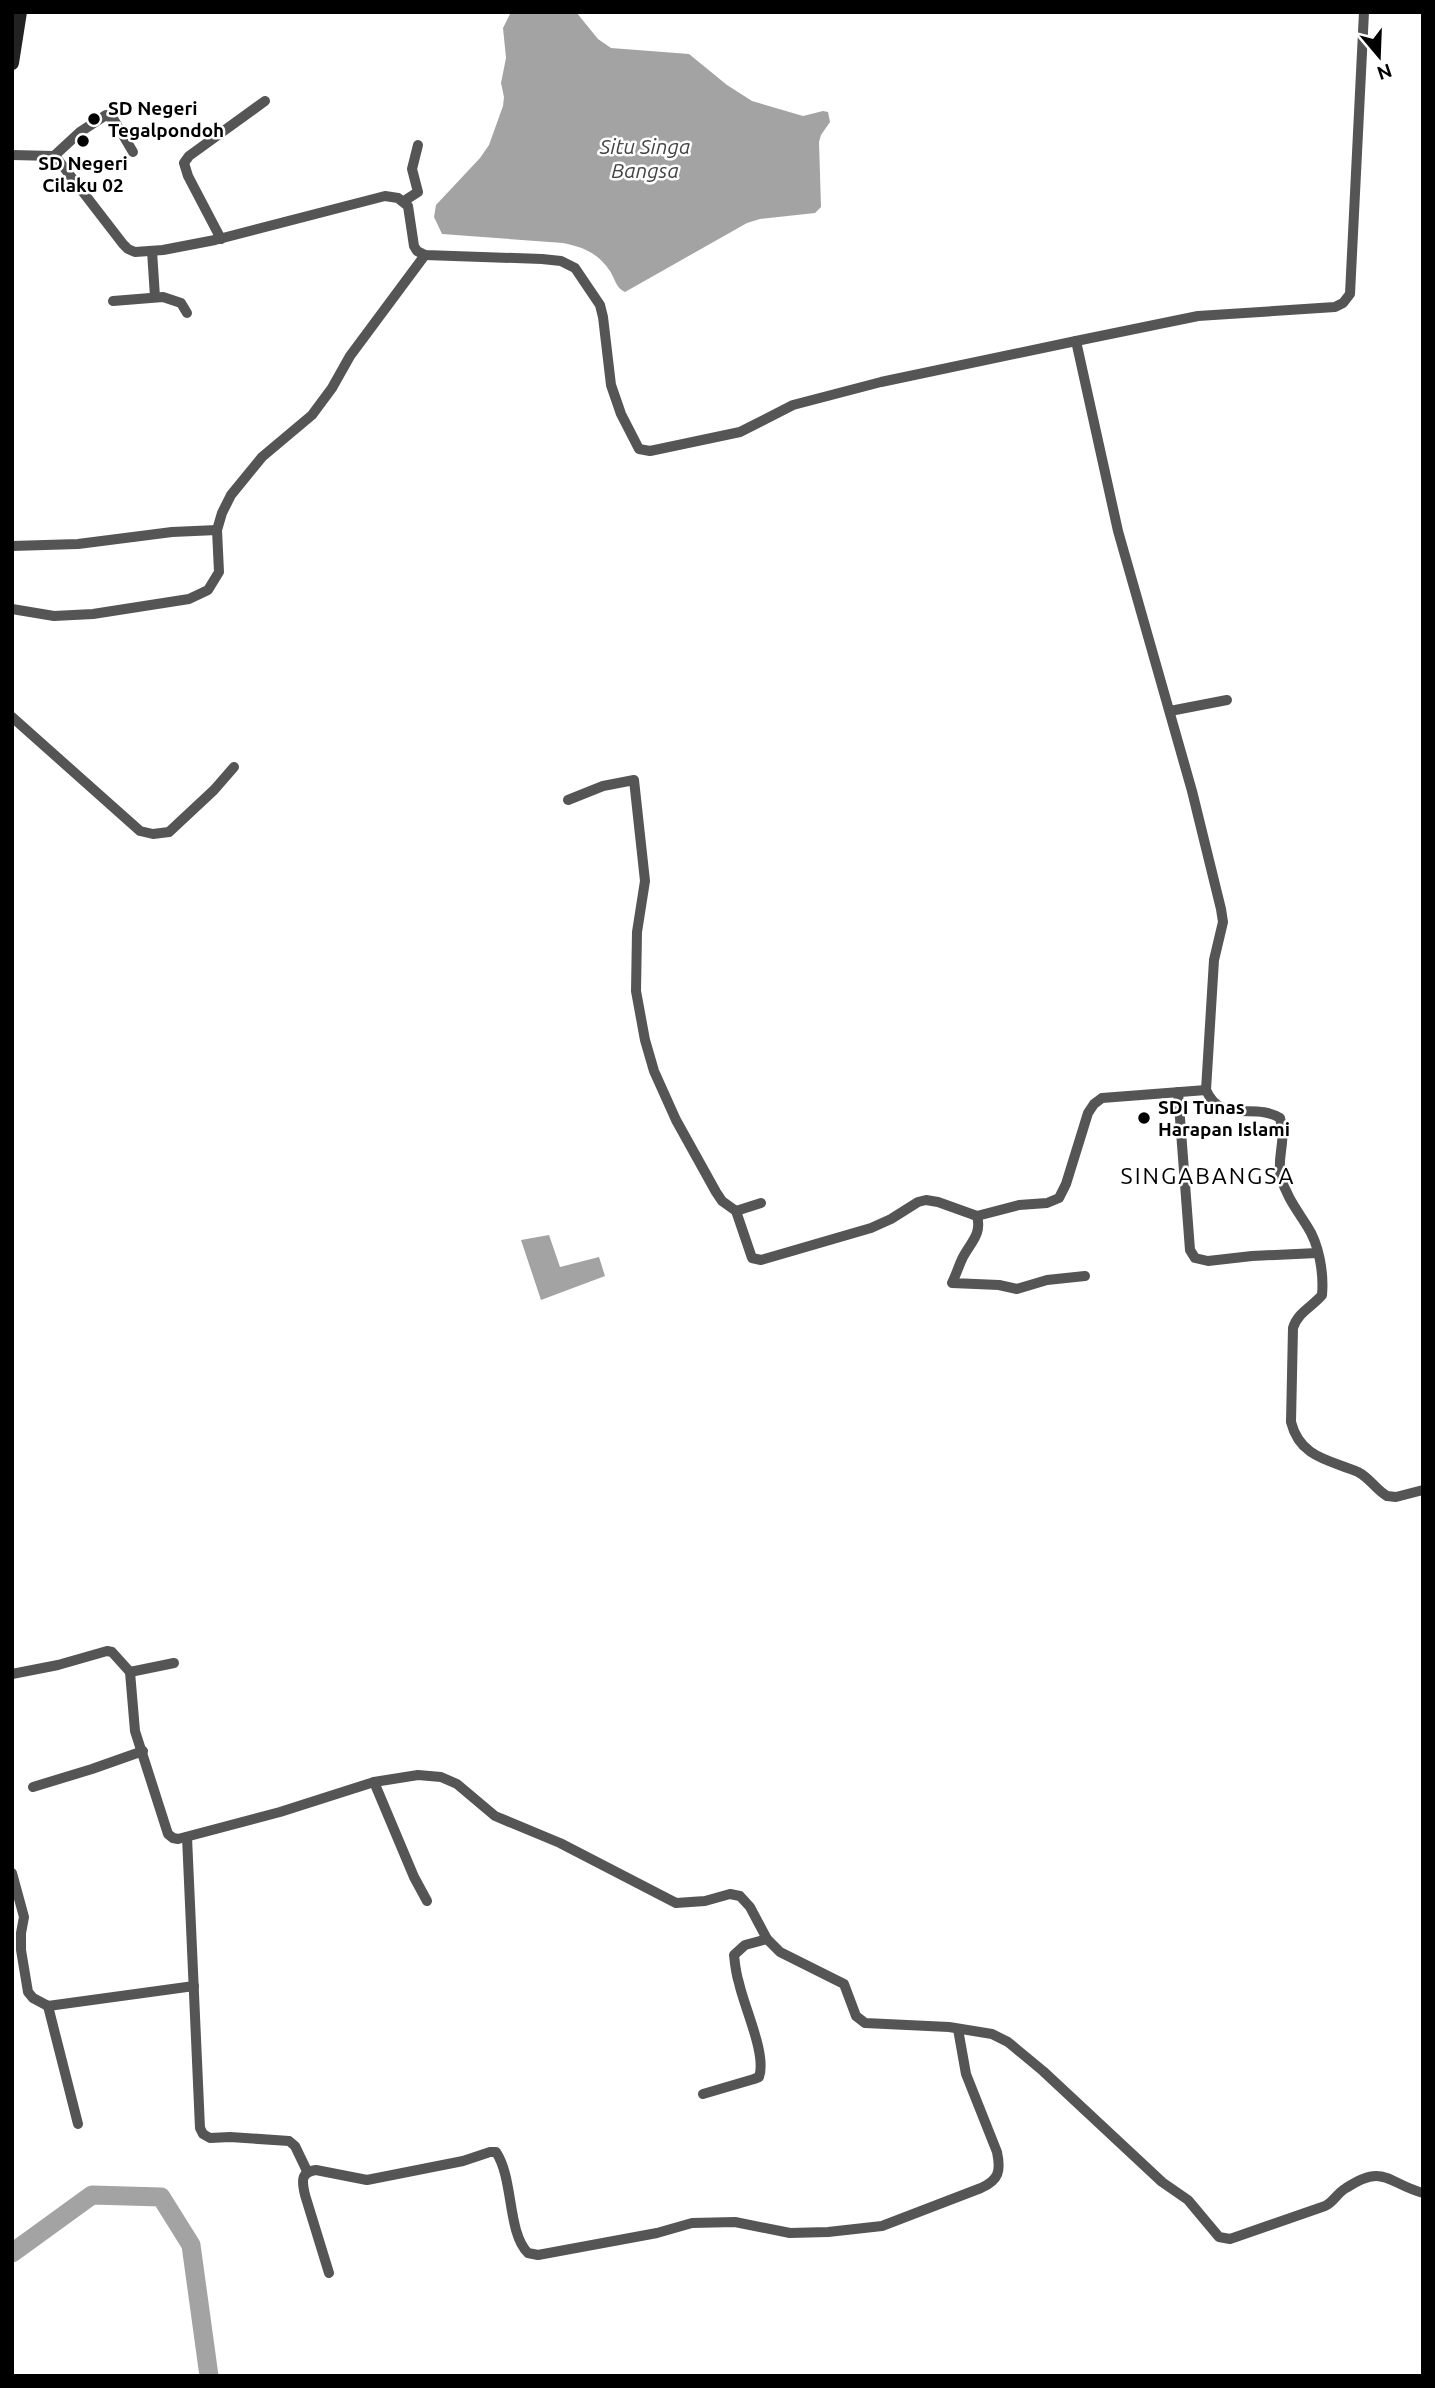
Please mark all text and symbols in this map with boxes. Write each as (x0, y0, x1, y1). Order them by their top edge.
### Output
north arrow (1344, 21, 1414, 91)
text: N (1374, 59, 1395, 85)
place label: SD Negeri Tegalpondoh (108, 97, 224, 141)
marker: SD Negeri Tegalpondoh (86, 111, 102, 127)
marker: SD Negeri Cilaku 02 (75, 133, 91, 149)
water label: Situ Singa Bangsa (599, 134, 690, 182)
place label: SD Negeri Cilaku 02 (38, 152, 128, 196)
place label: SDI Tunas Harapan Islami (1158, 1096, 1290, 1140)
marker: SDI Tunas Harapan Islami (1136, 1110, 1152, 1126)
district label: SINGABANGSA (1121, 1163, 1295, 1188)

